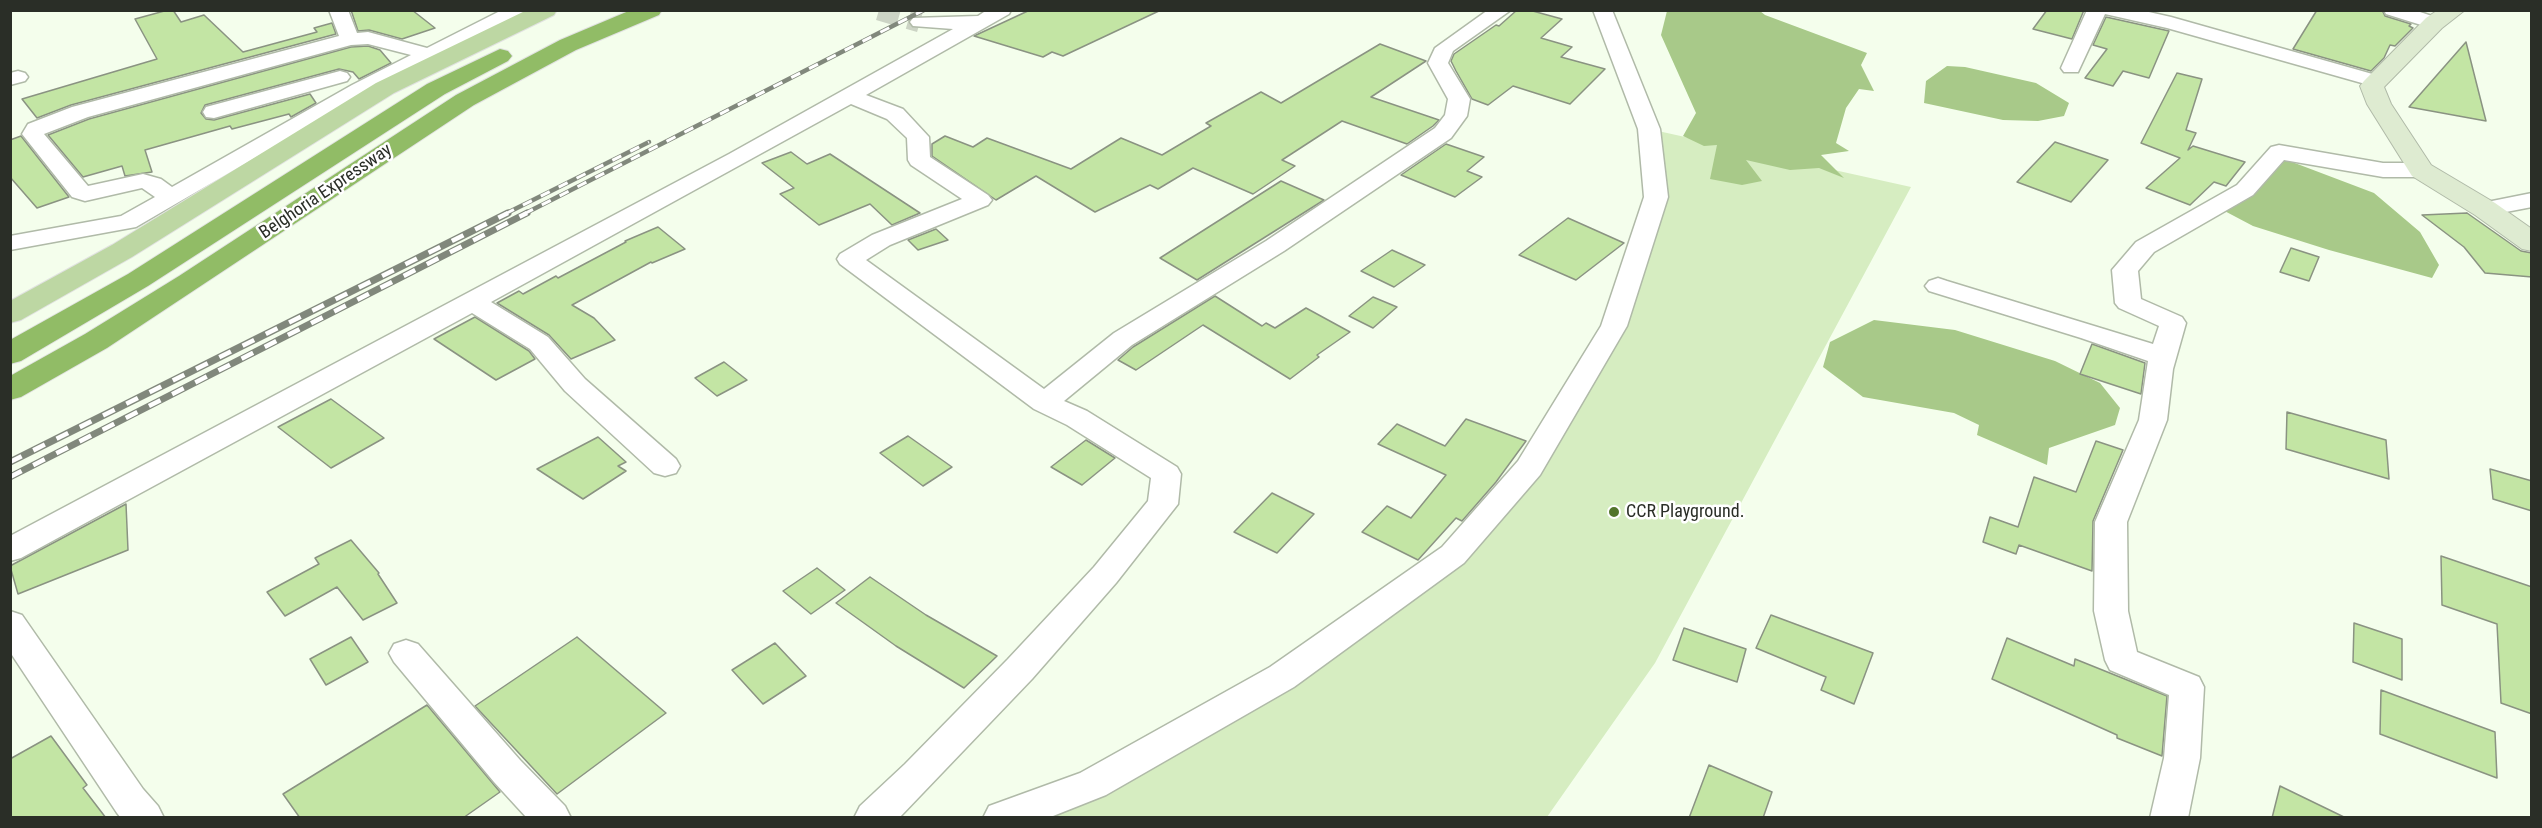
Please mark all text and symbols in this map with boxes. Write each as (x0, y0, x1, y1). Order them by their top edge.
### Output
street label: Belghoria Expressway (256, 140, 396, 244)
place label: CCR Playground. (1626, 501, 1744, 523)
marker: CCR Playground. (1607, 505, 1621, 519)

